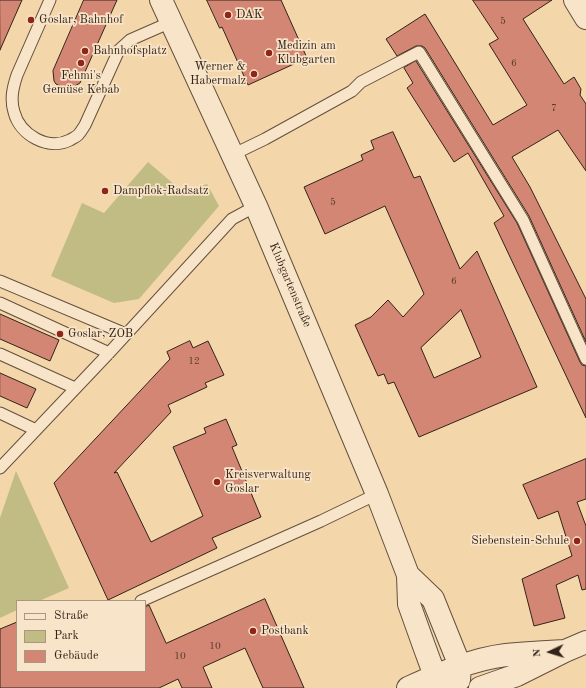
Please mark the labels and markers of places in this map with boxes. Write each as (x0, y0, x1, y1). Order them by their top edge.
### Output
place label: DAK (236, 8, 263, 22)
marker: DAK (223, 10, 233, 20)
place label: Goslar, Bahnhof (39, 13, 123, 27)
marker: Goslar, Bahnhof (26, 15, 36, 25)
place label: Medizin am Klubgarten (277, 39, 336, 67)
place label: Bahnhofsplatz (93, 44, 167, 58)
marker: Bahnhofsplatz (80, 46, 90, 56)
marker: Medizin am Klubgarten (264, 48, 274, 58)
marker: Fehmi's Gemüse Kebab (76, 58, 86, 68)
place label: Werner & Habermalz (190, 60, 246, 88)
place label: Fehmi's Gemüse Kebab (43, 69, 119, 97)
marker: Werner & Habermalz (249, 69, 259, 79)
place label: Dampflok-Radsatz (113, 184, 208, 198)
marker: Dampflok-Radsatz (100, 186, 110, 196)
place label: Goslar, ZOB (68, 327, 133, 341)
marker: Goslar, ZOB (55, 329, 65, 339)
place label: Kreisverwaltung Goslar (225, 468, 311, 496)
marker: Kreisverwaltung Goslar (212, 477, 222, 487)
place label: Siebenstein-Schule (471, 534, 569, 548)
marker: Siebenstein-Schule (572, 536, 582, 546)
place label: Postbank (261, 624, 309, 638)
marker: Postbank (248, 626, 258, 636)

